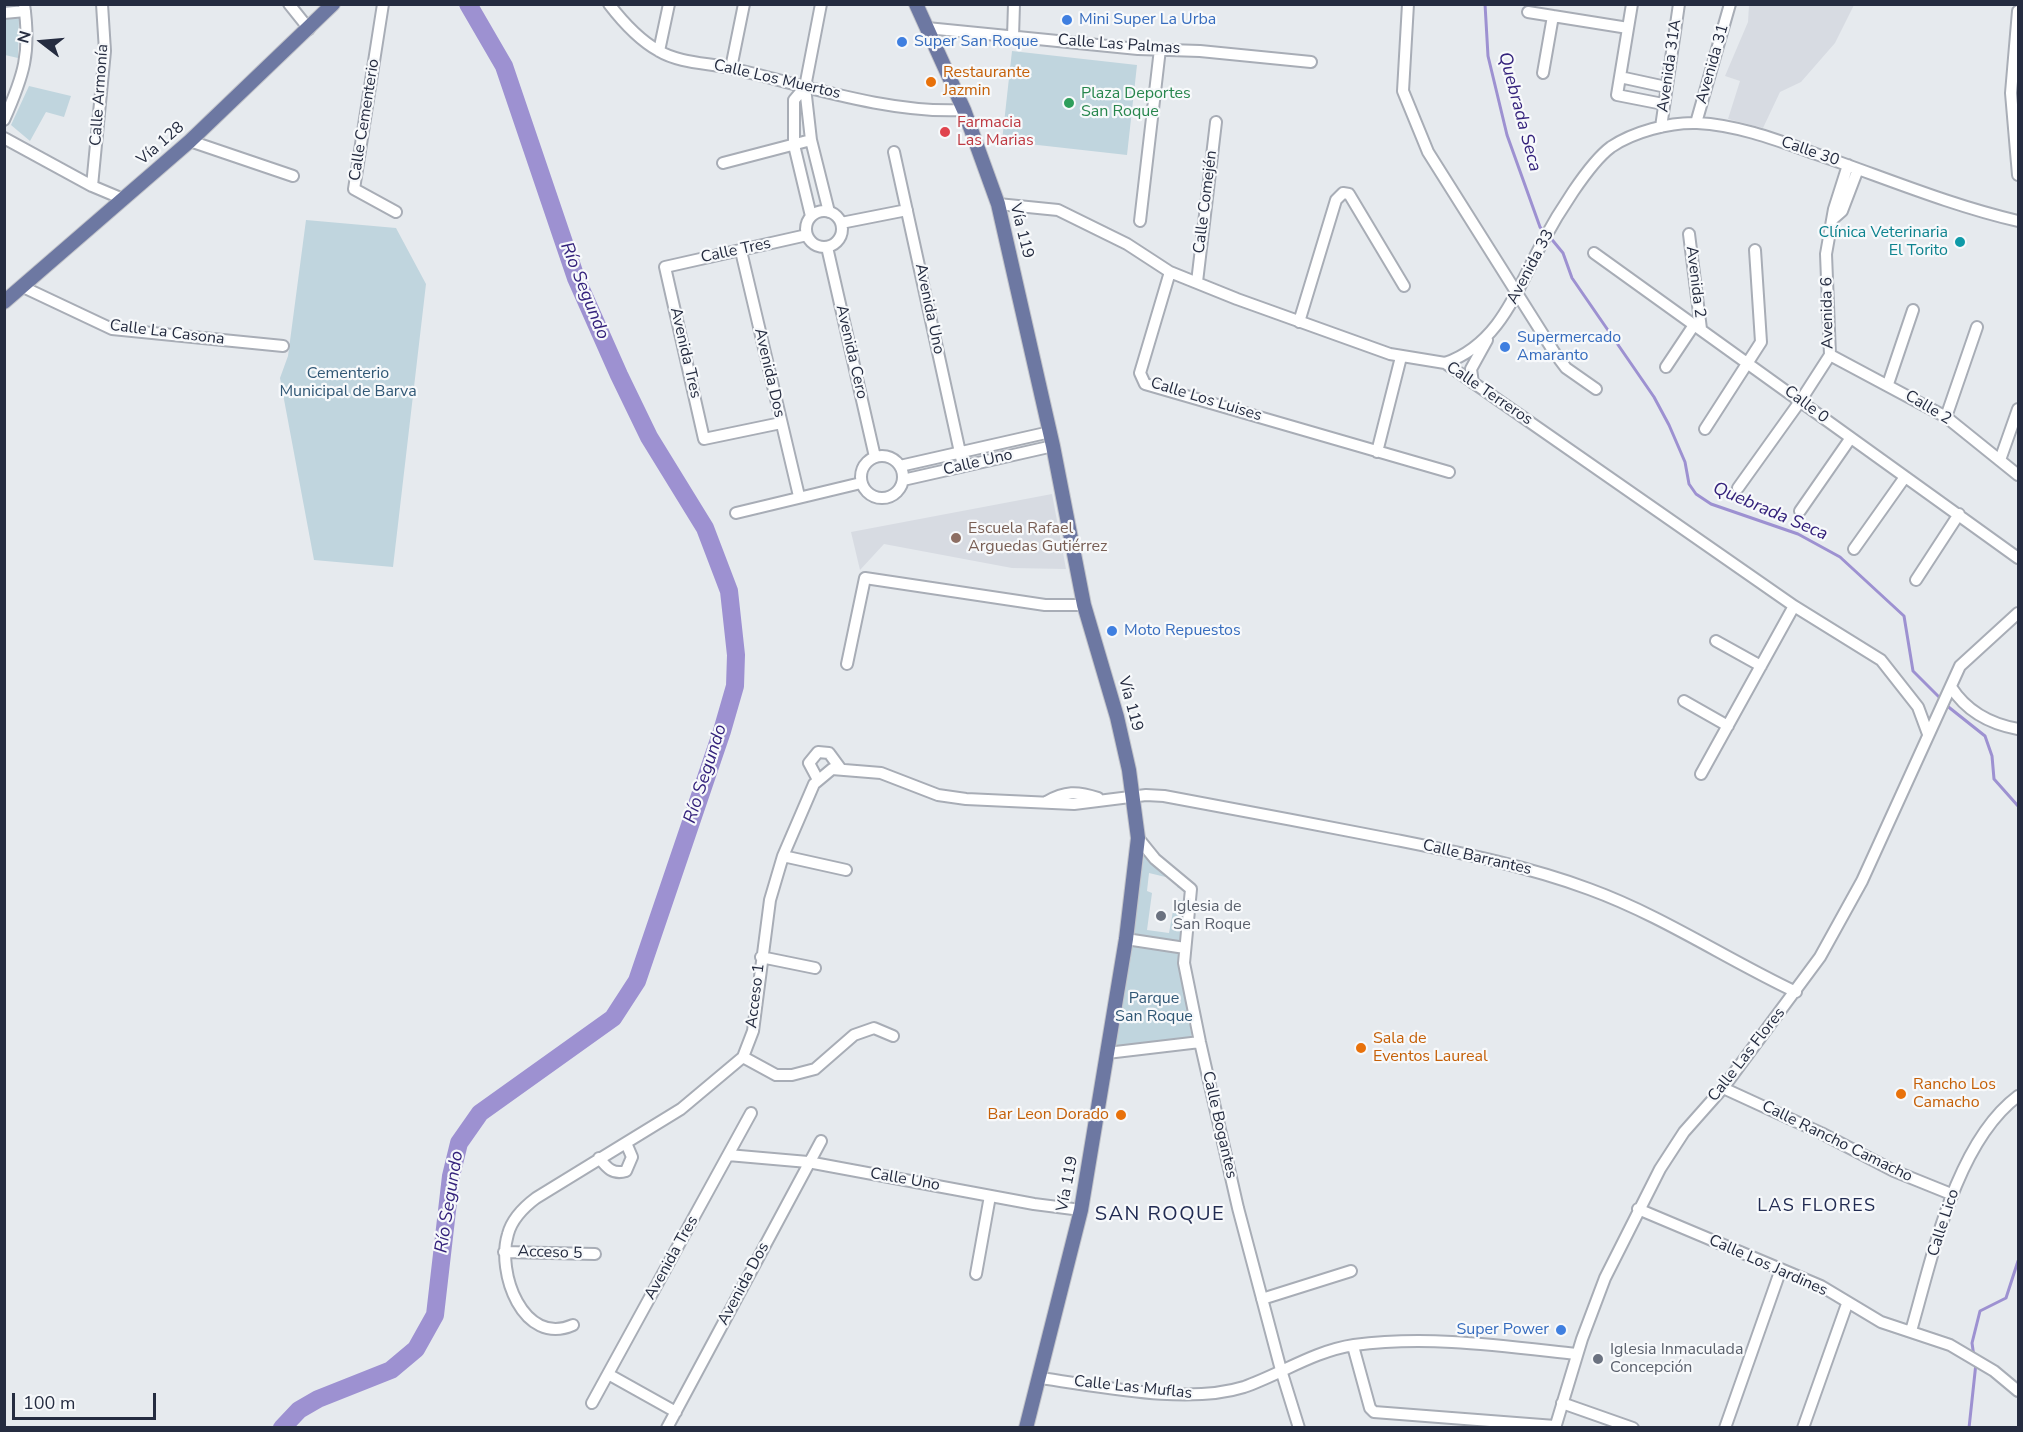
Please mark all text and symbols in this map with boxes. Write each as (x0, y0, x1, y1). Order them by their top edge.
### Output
place label: Mini Super La Urba (1079, 10, 1216, 30)
north arrow (12, 12, 72, 72)
marker: Mini Super La Urba (1060, 13, 1074, 27)
street label: Avenida 31A (1654, 18, 1686, 114)
street label: Avenida 31 (1692, 22, 1734, 106)
text: N (12, 28, 37, 46)
street label: Calle Las Palmas (1057, 31, 1181, 59)
place label: Super San Roque (914, 32, 1038, 52)
marker: Super San Roque (895, 35, 909, 49)
street label: Calle Armonía (87, 43, 113, 147)
water label: Quebrada Seca (1493, 50, 1545, 174)
street label: Calle Los Muertos (712, 56, 842, 104)
street label: Calle Cementerio (346, 58, 384, 182)
place label: Restaurante Jazmin (943, 63, 1030, 101)
marker: Restaurante Jazmin (924, 75, 938, 89)
place label: Plaza Deportes San Roque (1081, 84, 1191, 122)
marker: Plaza Deportes San Roque (1062, 96, 1076, 110)
place label: Farmacia Las Marias (957, 113, 1034, 151)
street label: Vía 128 (134, 118, 188, 170)
marker: Farmacia Las Marias (938, 125, 952, 139)
street label: Calle 30 (1778, 133, 1842, 171)
street label: Calle Comején (1190, 149, 1222, 255)
street label: Vía 119 (1005, 201, 1037, 261)
place label: Clínica Veterinaria El Torito (1818, 223, 1948, 261)
street label: Avenida 33 (1503, 226, 1559, 308)
street label: Calle Tres (699, 234, 773, 268)
marker: Clínica Veterinaria El Torito (1953, 235, 1967, 249)
water label: Río Segundo (555, 239, 613, 343)
street label: Avenida 2 (1681, 245, 1709, 319)
street label: Avenida Uno (910, 262, 948, 356)
street label: Avenida 6 (1818, 277, 1838, 349)
street label: Avenida Cero (831, 303, 871, 401)
street label: Avenida Tres (665, 306, 705, 400)
street label: Calle La Casona (109, 316, 225, 350)
street label: Avenida Dos (749, 326, 789, 420)
place label: Supermercado Amaranto (1517, 328, 1621, 366)
marker: Supermercado Amaranto (1498, 340, 1512, 354)
street label: Calle Terreros (1442, 358, 1536, 430)
park label: Cementerio Municipal de Barva (279, 364, 417, 402)
street label: Calle Los Luises (1148, 374, 1264, 426)
street label: Calle 0 (1780, 382, 1832, 428)
street label: Calle 2 (1901, 387, 1955, 429)
street label: Calle Uno (941, 446, 1015, 480)
water label: Quebrada Seca (1709, 478, 1831, 546)
place label: Escuela Rafael Arguedas Gutiérrez (968, 519, 1107, 557)
marker: Escuela Rafael Arguedas Gutiérrez (949, 531, 963, 545)
place label: Moto Repuestos (1124, 621, 1241, 641)
marker: Moto Repuestos (1105, 624, 1119, 638)
street label: Vía 119 (1113, 674, 1147, 734)
water label: Río Segundo (680, 722, 732, 826)
street label: Calle Barrantes (1421, 836, 1533, 880)
place label: Iglesia de San Roque (1173, 897, 1251, 935)
marker: Iglesia de San Roque (1154, 909, 1168, 923)
street label: Acceso 1 (743, 963, 769, 1029)
park label: Parque San Roque (1115, 989, 1193, 1027)
street label: Calle Las Flores (1704, 1004, 1790, 1106)
place label: Sala de Eventos Laureal (1373, 1029, 1488, 1067)
marker: Sala de Eventos Laureal (1354, 1041, 1368, 1055)
street label: Calle Bogantes (1197, 1070, 1241, 1180)
place label: Rancho Los Camacho (1913, 1075, 1996, 1113)
marker: Rancho Los Camacho (1894, 1087, 1908, 1101)
street label: Calle Rancho Camacho (1759, 1097, 1915, 1187)
place label: Bar Leon Dorado (988, 1105, 1109, 1125)
marker: Bar Leon Dorado (1114, 1108, 1128, 1122)
water label: Río Segundo (431, 1150, 469, 1254)
street label: Vía 119 (1053, 1155, 1083, 1213)
street label: Calle Uno (869, 1164, 941, 1196)
street label: Calle Lico (1924, 1187, 1964, 1259)
district label: LAS FLORES (1757, 1196, 1877, 1218)
district label: SAN ROQUE (1095, 1203, 1225, 1227)
street label: Avenida Tres (641, 1213, 703, 1303)
street label: Calle Los Jardines (1706, 1231, 1830, 1301)
street label: Avenida Dos (714, 1239, 774, 1329)
street label: Acceso 5 (517, 1242, 583, 1264)
place label: Super Power (1456, 1320, 1549, 1340)
marker: Super Power (1554, 1323, 1568, 1337)
place label: Iglesia Inmaculada Concepción (1610, 1340, 1743, 1378)
marker: Iglesia Inmaculada Concepción (1591, 1352, 1605, 1366)
street label: Calle Las Muflas (1073, 1372, 1193, 1404)
scale bar (15, 1381, 159, 1419)
text: 100 m (23, 1391, 75, 1415)

